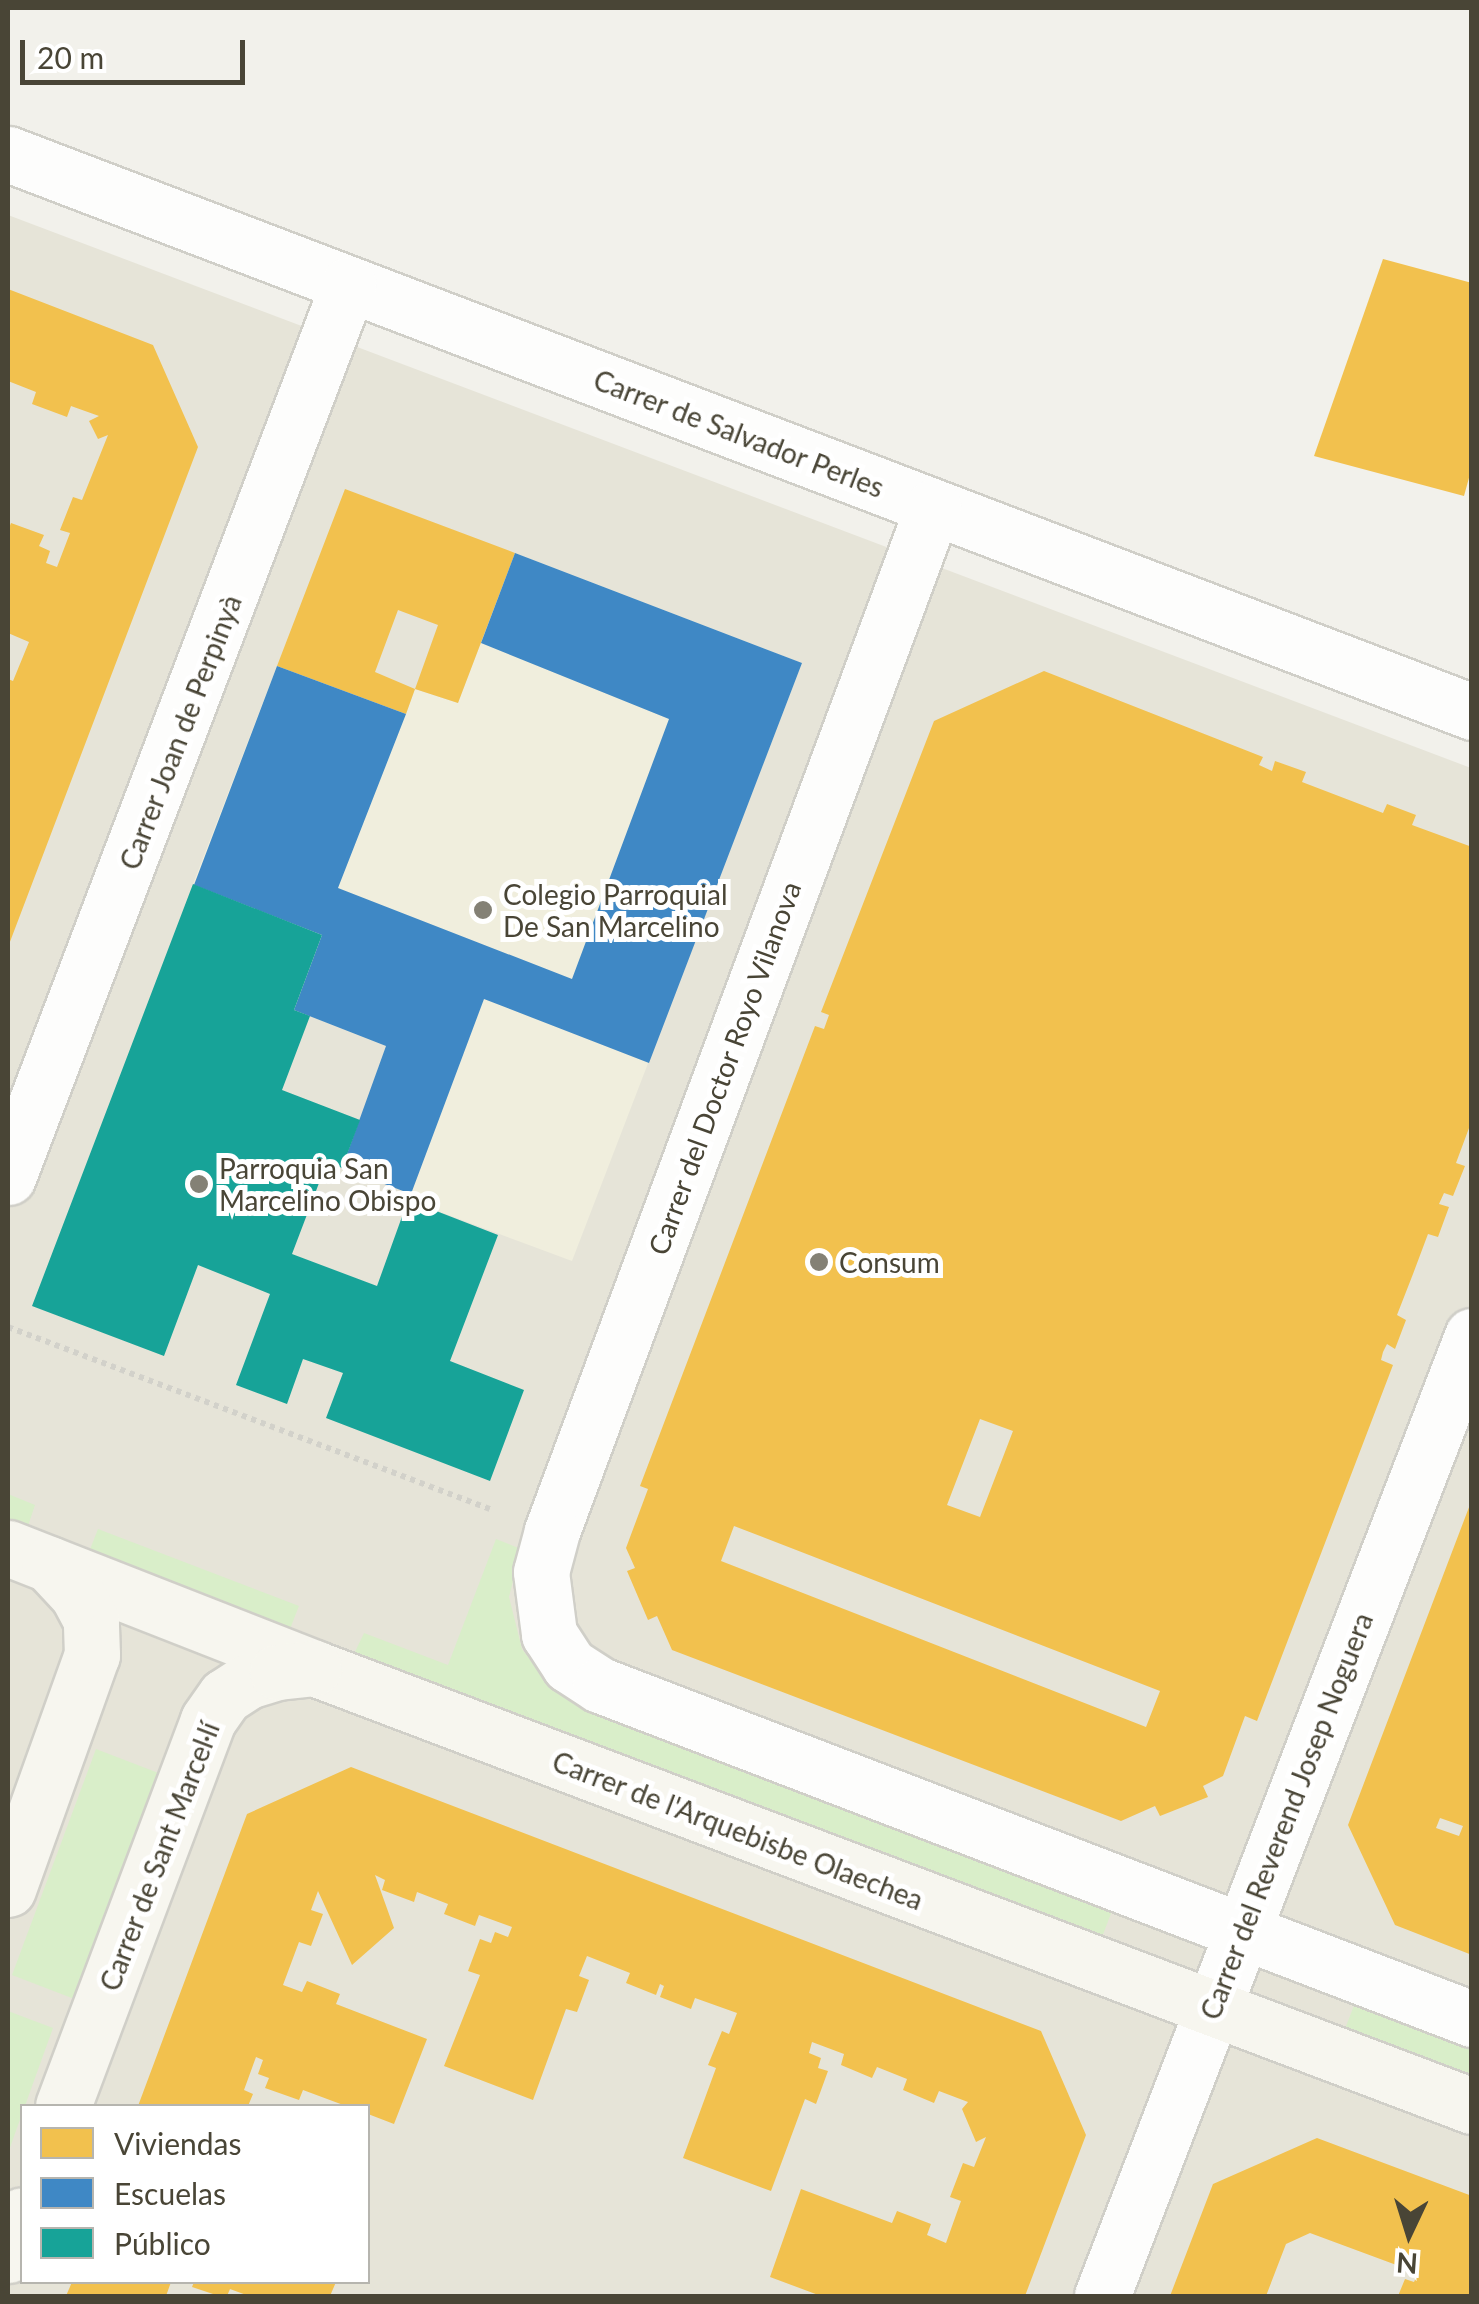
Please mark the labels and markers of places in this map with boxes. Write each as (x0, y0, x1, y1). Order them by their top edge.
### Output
place label: Colegio Parroquial De San Marcelino (503, 877, 728, 943)
marker: Colegio Parroquial De San Marcelino (472, 899, 494, 921)
place label: Parroquia San Marcelino Obispo (219, 1151, 436, 1217)
marker: Parroquia San Marcelino Obispo (188, 1173, 210, 1195)
place label: Consum (839, 1245, 940, 1279)
marker: Consum (808, 1251, 830, 1273)

